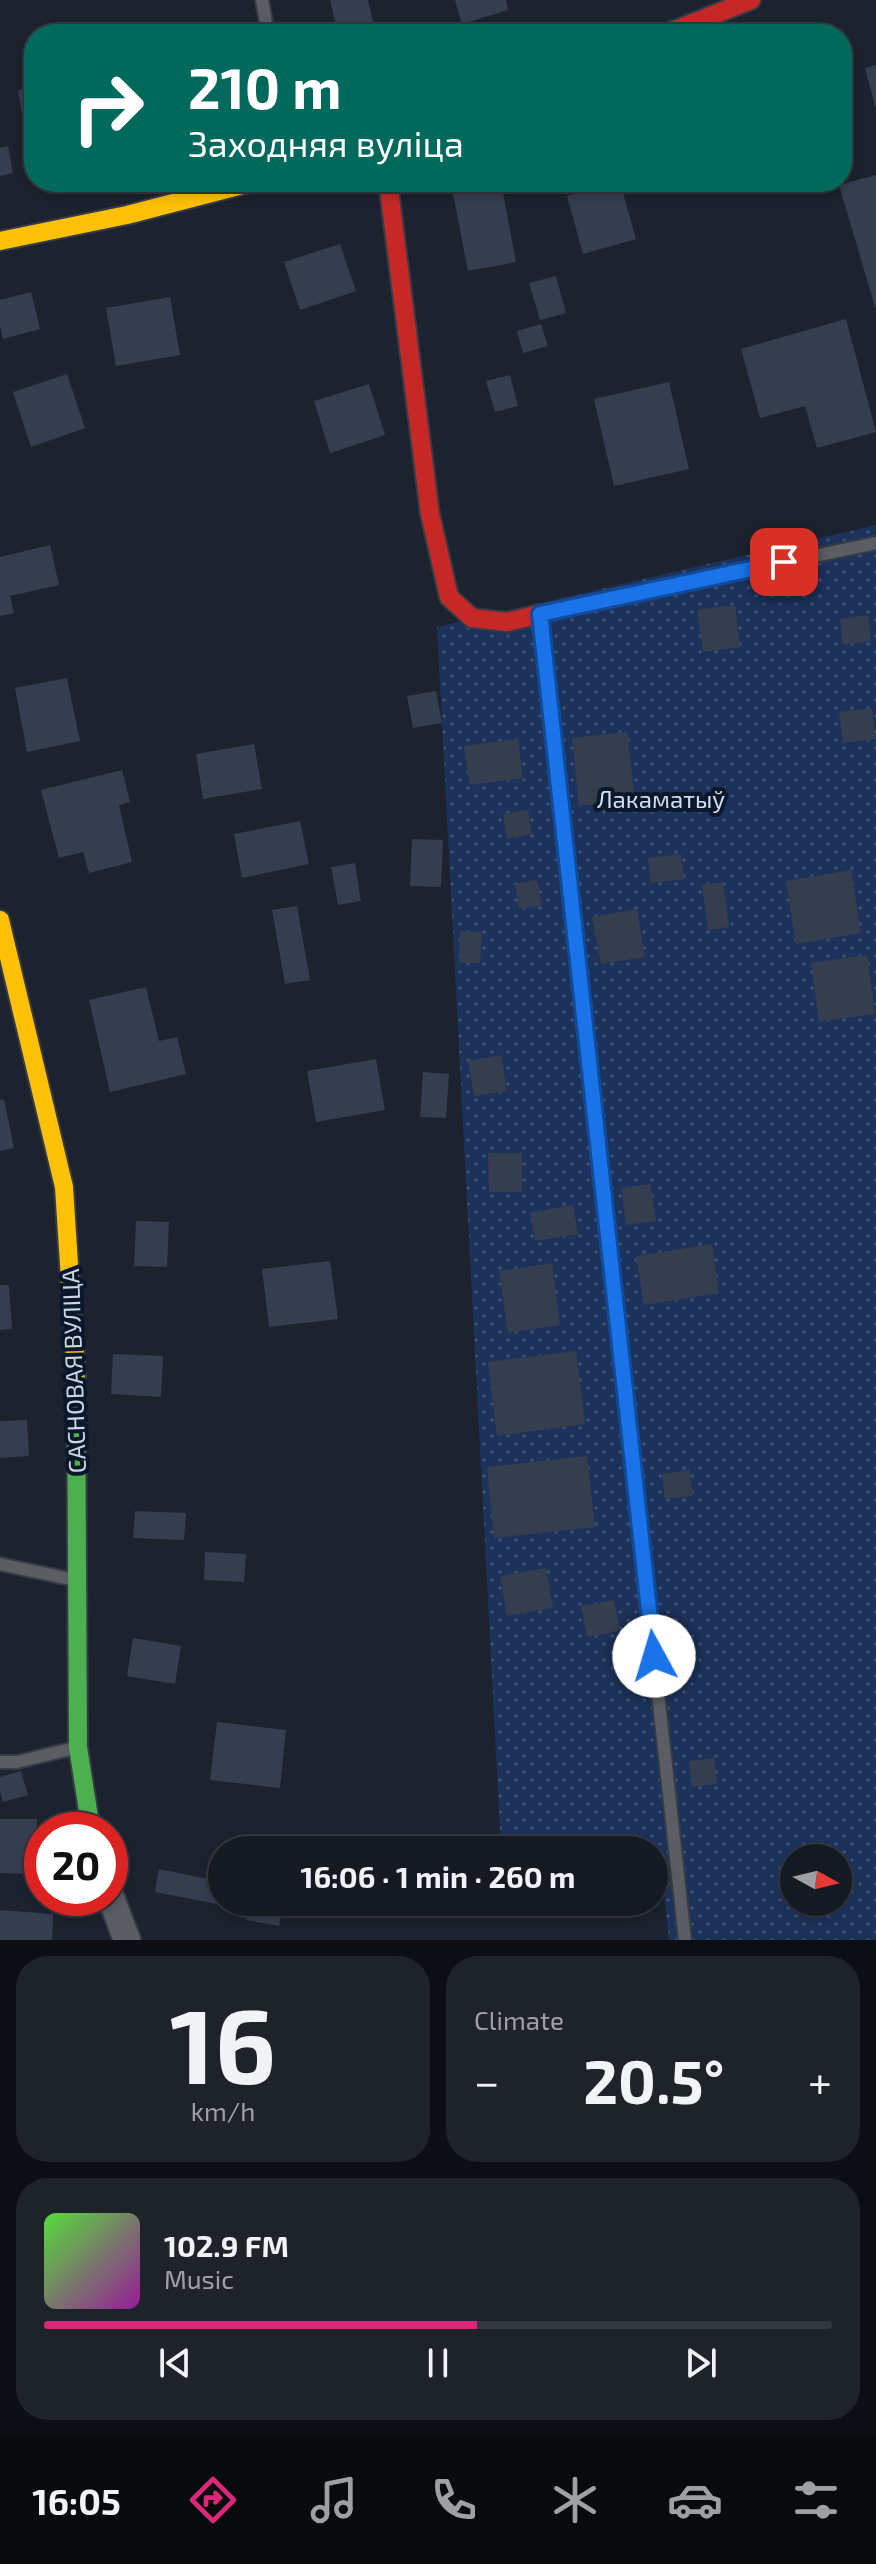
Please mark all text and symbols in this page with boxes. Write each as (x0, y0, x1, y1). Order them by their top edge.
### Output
text: 210 m (188, 53, 342, 120)
icon: right (56, 56, 160, 160)
text: Заходняя вуліца (188, 121, 464, 164)
pin (750, 528, 818, 596)
icon: arrive (762, 540, 806, 584)
park label: Лакаматыў (597, 784, 725, 814)
street label: САСНОВАЯ ВУЛІЦА (55, 1268, 91, 1474)
position arrow (612, 1614, 696, 1698)
speed limit sign: 20 (24, 1812, 128, 1916)
north arrow (780, 1844, 852, 1916)
map controls (780, 1844, 852, 1916)
text: 16:06 · 1 min · 260 m (300, 1858, 576, 1894)
text: 16 (170, 1980, 276, 2105)
text: Climate (474, 2004, 564, 2035)
text: 20.5° (583, 2044, 724, 2116)
text: − (474, 2054, 500, 2107)
text: + (808, 2054, 832, 2107)
text: km/h (191, 2095, 255, 2126)
text: 102.9 FM (164, 2227, 289, 2263)
text: Music (164, 2263, 234, 2294)
icon: previous (153, 2341, 197, 2385)
icon: pause (416, 2341, 460, 2385)
icon: next (679, 2341, 723, 2385)
icon: directions (185, 2472, 241, 2528)
icon: music (306, 2472, 362, 2528)
icon: phone (426, 2472, 482, 2528)
icon: climate (547, 2472, 603, 2528)
icon: car (667, 2472, 723, 2528)
icon: filters (788, 2472, 844, 2528)
text: 16:05 (32, 2479, 121, 2522)

